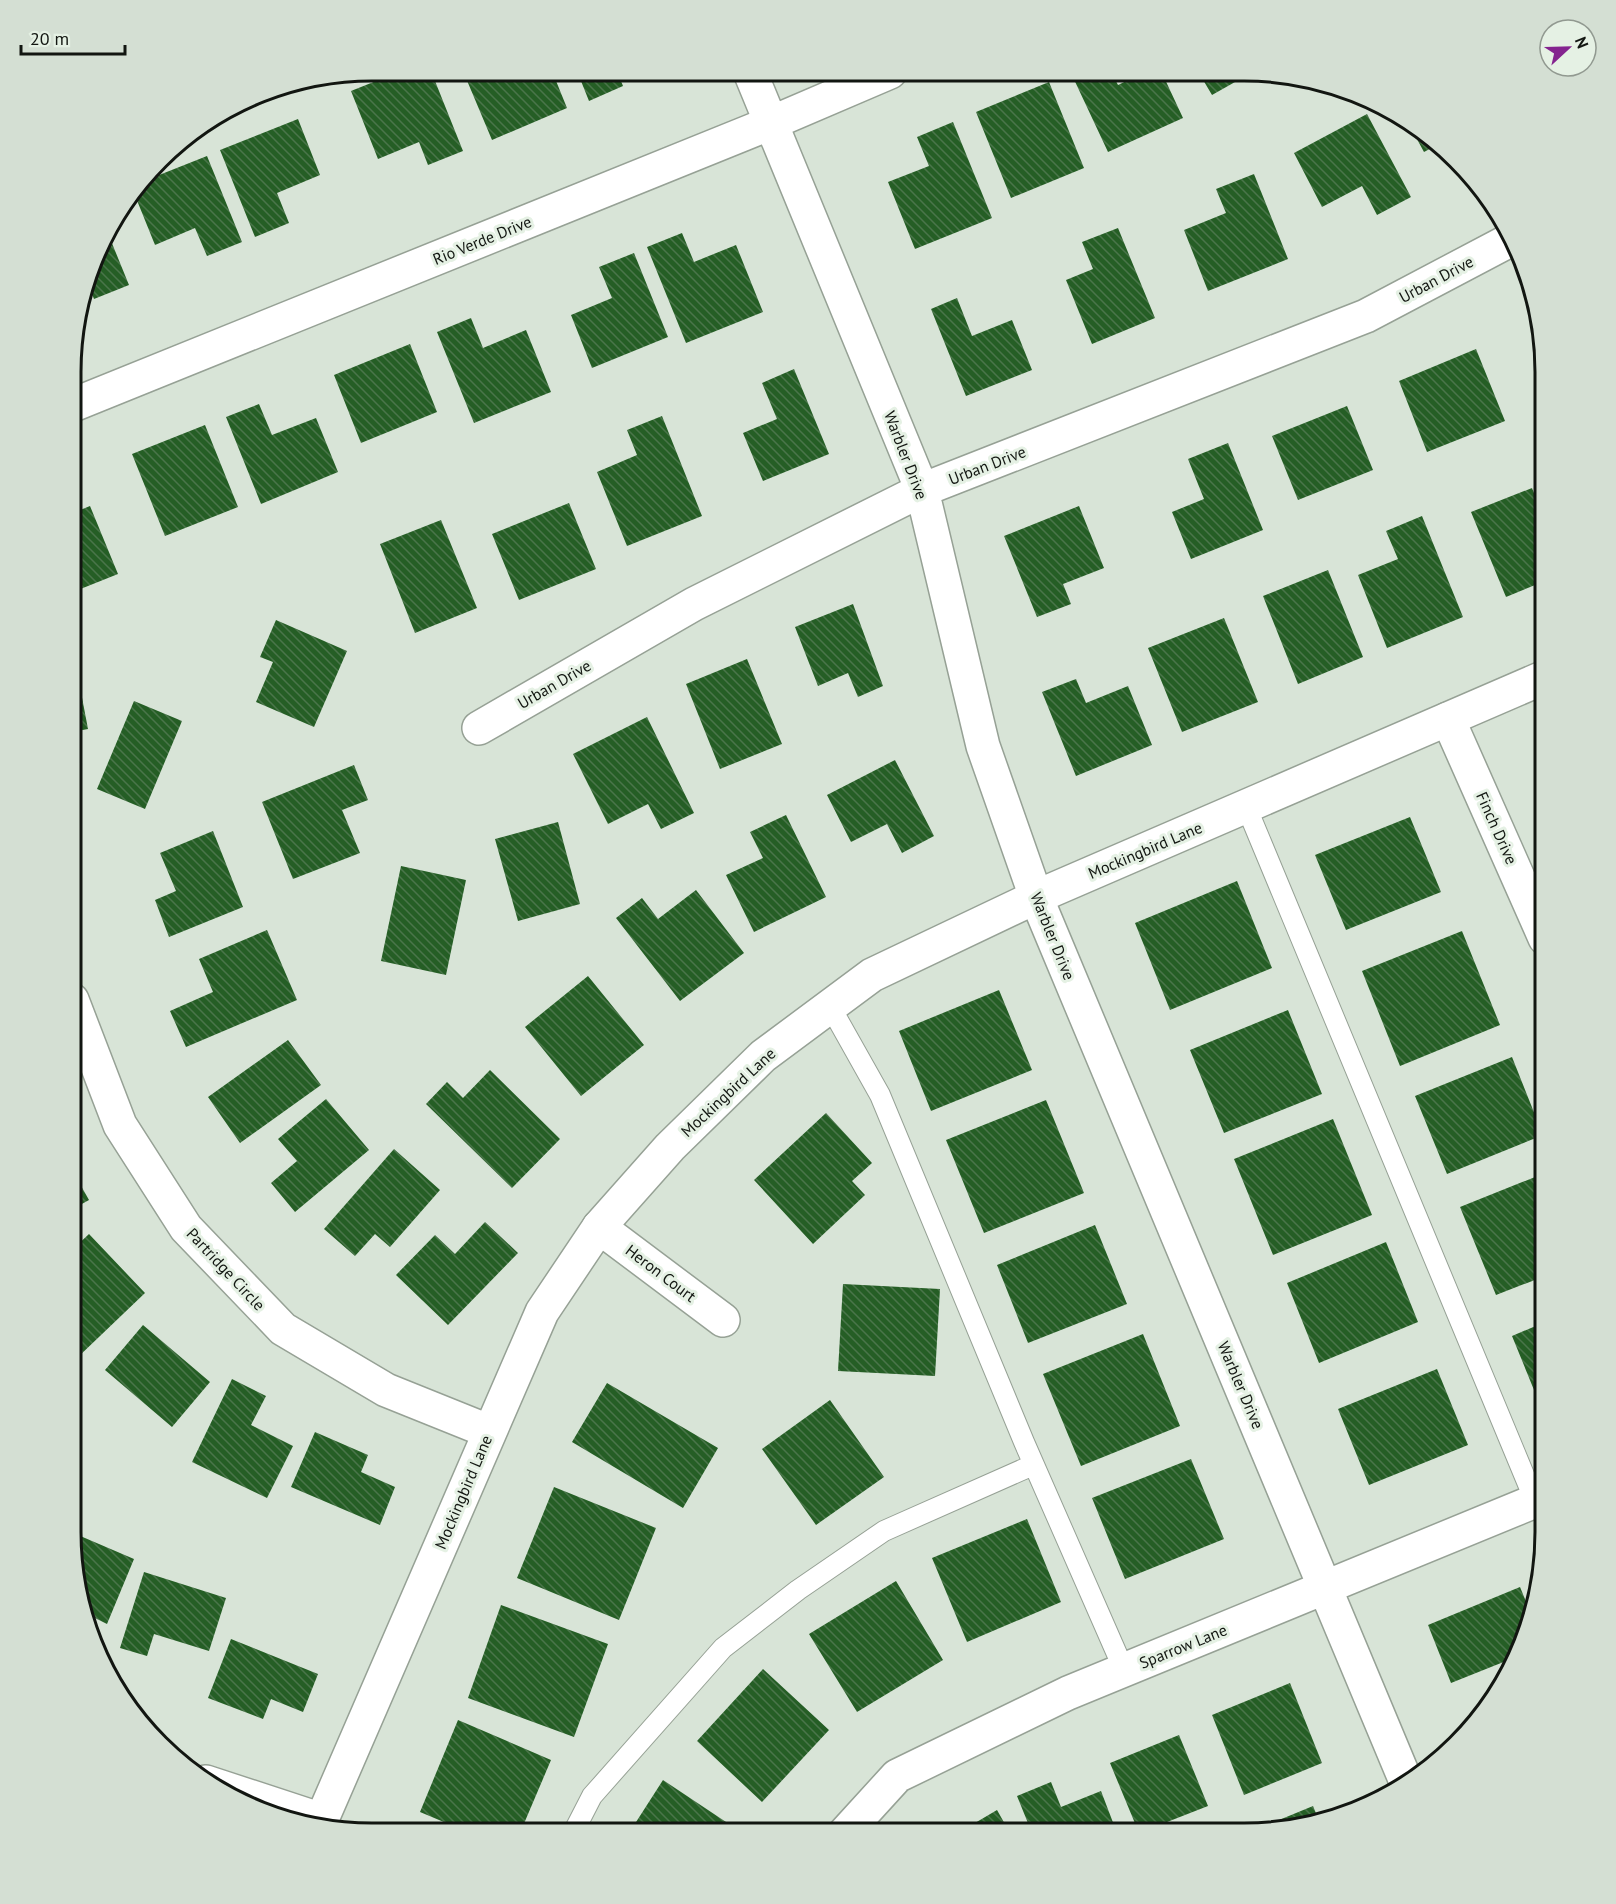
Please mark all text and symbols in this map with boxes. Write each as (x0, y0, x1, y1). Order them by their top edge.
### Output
scale bar (21, 18, 124, 56)
north arrow (1538, 18, 1598, 78)
text: 20 m (30, 27, 69, 50)
text: N (1571, 34, 1593, 51)
street label: Rio Verde Drive (430, 211, 534, 269)
street label: Urban Drive (1395, 251, 1477, 307)
street label: Warbler Drive (880, 408, 932, 502)
street label: Urban Drive (945, 441, 1029, 489)
street label: Urban Drive (514, 655, 594, 713)
street label: Finch Drive (1472, 789, 1522, 867)
street label: Mockingbird Lane (1085, 817, 1205, 883)
street label: Warbler Drive (1026, 889, 1080, 983)
street label: Mockingbird Lane (677, 1043, 779, 1141)
street label: Partridge Circle (183, 1223, 269, 1315)
street label: Heron Court (622, 1240, 701, 1306)
street label: Warbler Drive (1214, 1338, 1268, 1432)
street label: Mockingbird Lane (430, 1432, 496, 1552)
street label: Sparrow Lane (1136, 1619, 1230, 1673)

